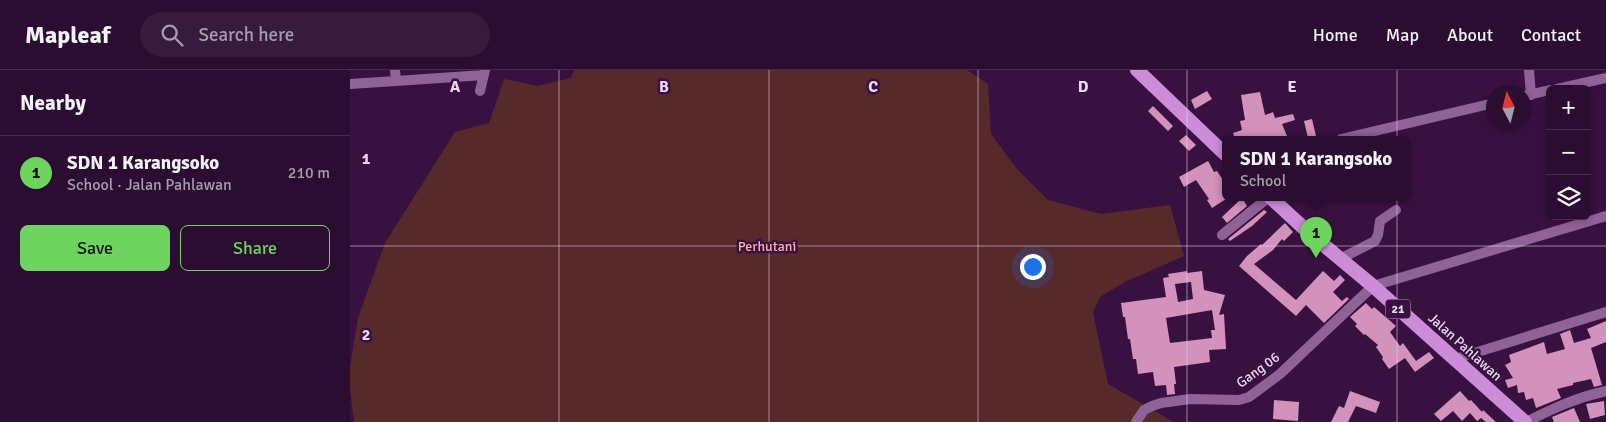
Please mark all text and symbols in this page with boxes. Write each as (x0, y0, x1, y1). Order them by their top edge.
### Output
search box (140, 12, 490, 57)
text: Mapleaf (25, 20, 110, 50)
icon: search (158, 21, 186, 49)
text: Search here (198, 23, 294, 47)
text: Home (1313, 24, 1358, 46)
text: Map (1386, 24, 1419, 46)
text: About (1447, 24, 1493, 46)
text: Contact (1521, 24, 1581, 46)
text: A (450, 77, 461, 97)
text: B (659, 77, 669, 97)
text: C (868, 77, 878, 97)
text: D (1078, 77, 1089, 97)
text: E (1287, 77, 1297, 97)
north arrow (1486, 85, 1531, 130)
map controls (1546, 85, 1591, 220)
button: + (1546, 85, 1591, 130)
text: Nearby (20, 90, 86, 116)
button: − (1546, 130, 1591, 175)
popup (1222, 136, 1410, 201)
text: SDN 1 Karangsoko (1240, 147, 1392, 171)
text: 1 (362, 149, 371, 169)
text: SDN 1 Karangsoko (67, 151, 219, 175)
text: 1 (32, 163, 40, 183)
text: 210 m (288, 163, 330, 183)
text: School (1240, 171, 1286, 191)
text: School · Jalan Pahlawan (67, 175, 232, 195)
button: layers (1546, 175, 1591, 220)
pin: 1 (1300, 217, 1332, 258)
button: Save (20, 225, 170, 271)
button: Share (180, 225, 330, 271)
park label: Perhutani (738, 238, 796, 255)
your location (1020, 254, 1046, 280)
road number: 21 (1386, 300, 1410, 318)
street label: Jalan Pahlawan (1425, 310, 1505, 384)
text: 2 (362, 325, 370, 345)
street label: Gang 06 (1233, 349, 1283, 391)

